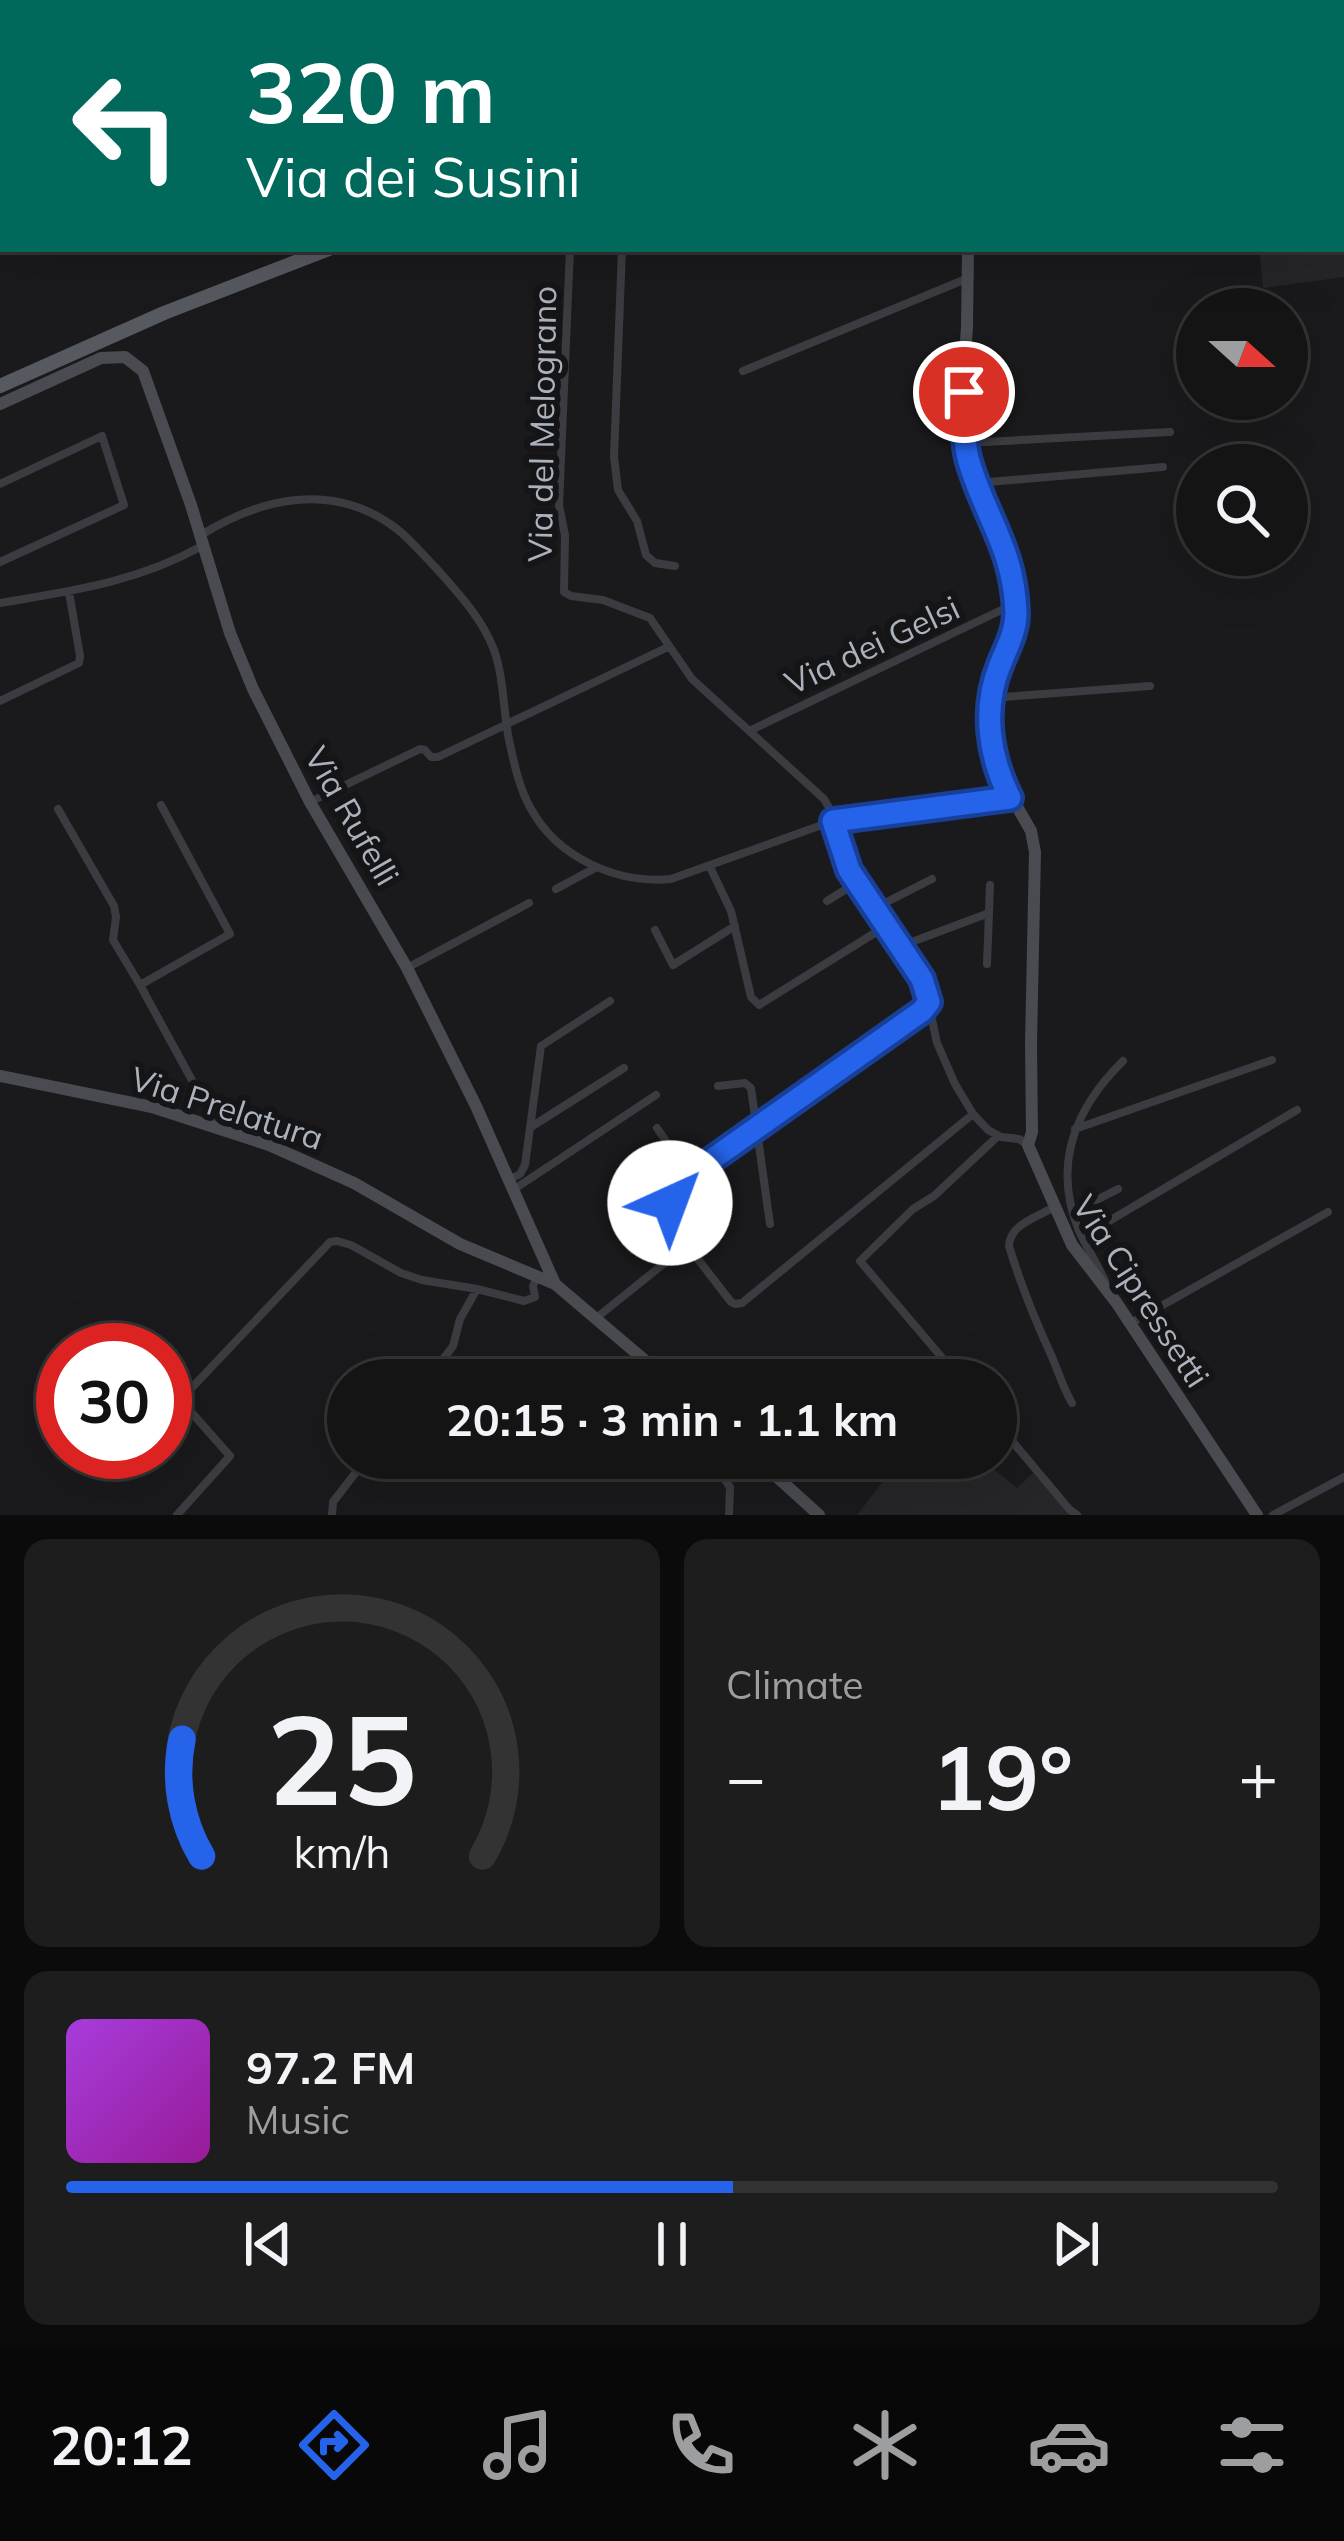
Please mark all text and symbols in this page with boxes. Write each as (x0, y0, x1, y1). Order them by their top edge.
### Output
text: 320 m (246, 39, 496, 144)
icon: left (48, 48, 204, 204)
text: Via dei Susini (246, 143, 581, 211)
street label: Via del Melograno (519, 286, 564, 562)
north arrow (1176, 288, 1308, 420)
map controls (1176, 288, 1308, 576)
pin (913, 341, 1015, 443)
icon: arrive (931, 359, 997, 425)
button: search (1176, 444, 1308, 576)
street label: Via dei Gelsi (778, 586, 965, 703)
street label: Via Rufelli (296, 739, 409, 892)
street label: Via Prelatura (126, 1057, 329, 1158)
position arrow (607, 1140, 733, 1266)
street label: Via Cipressetti (1064, 1187, 1219, 1394)
speed limit sign: 30 (36, 1323, 192, 1479)
text: 20:15 · 3 min · 1.1 km (446, 1391, 898, 1447)
text: Climate (726, 1660, 864, 1709)
text: 25 (267, 1680, 417, 1836)
text: 19° (931, 1720, 1073, 1833)
text: − (726, 1735, 766, 1818)
text: + (1238, 1735, 1278, 1818)
text: km/h (293, 1825, 391, 1879)
text: 97.2 FM (246, 2039, 415, 2095)
text: Music (246, 2095, 350, 2144)
icon: previous (235, 2211, 301, 2277)
icon: pause (639, 2211, 705, 2277)
icon: next (1043, 2211, 1109, 2277)
icon: directions (292, 2403, 376, 2487)
icon: music (476, 2403, 560, 2487)
icon: phone (659, 2403, 743, 2487)
icon: climate (843, 2403, 927, 2487)
icon: car (1027, 2403, 1111, 2487)
icon: filters (1210, 2403, 1294, 2487)
text: 20:12 (50, 2411, 193, 2479)

